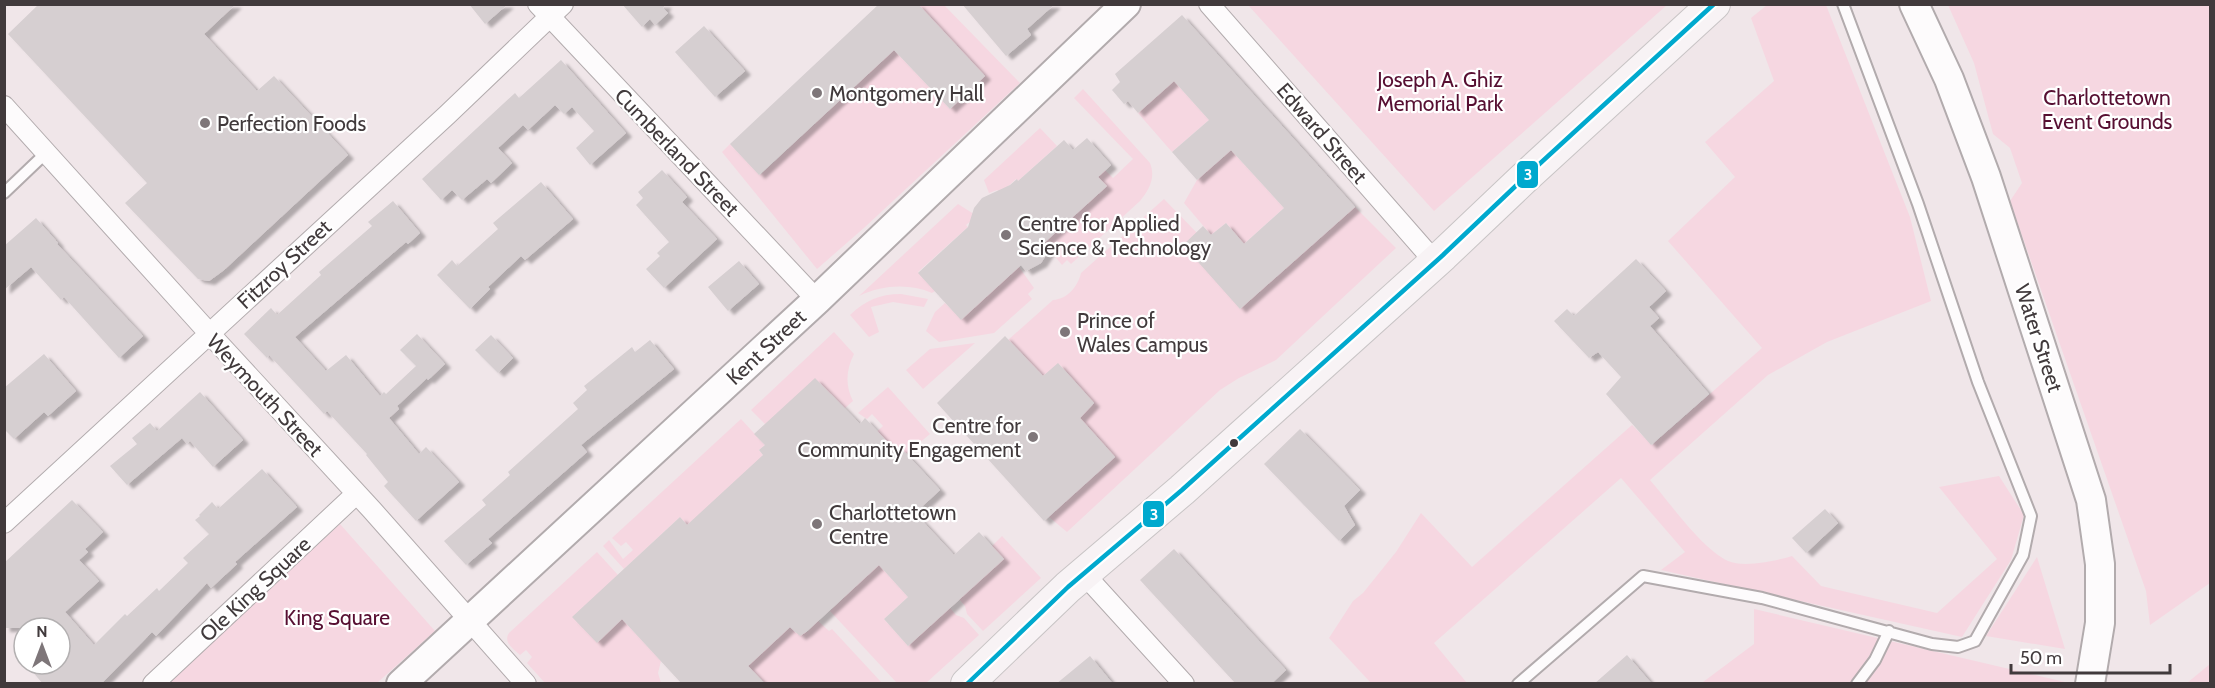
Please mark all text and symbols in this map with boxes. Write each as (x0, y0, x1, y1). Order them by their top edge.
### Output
park label: Joseph A. Ghiz Memorial Park (1376, 67, 1504, 116)
street label: Edward Street (1272, 78, 1372, 188)
place label: Montgomery Hall (829, 81, 984, 106)
street label: Cumberland Street (610, 83, 744, 221)
park label: Charlottetown Event Grounds (2042, 85, 2173, 134)
marker: Montgomery Hall (810, 86, 824, 100)
place label: Perfection Foods (217, 111, 367, 136)
marker: Perfection Foods (198, 116, 212, 130)
line badge: 3 (1516, 160, 1539, 189)
text: 3 (1524, 165, 1532, 184)
place label: Centre for Applied Science & Technology (1018, 211, 1212, 260)
street label: Fitzroy Street (232, 214, 336, 314)
marker: Centre for Applied Science & Technology (999, 228, 1013, 242)
street label: Water Street (2010, 281, 2068, 395)
street label: Kent Street (721, 304, 811, 390)
place label: Prince of Wales Campus (1077, 308, 1208, 357)
marker: Prince of Wales Campus (1058, 325, 1072, 339)
street label: Weymouth Street (202, 329, 328, 461)
place label: Centre for Community Engagement (798, 413, 1021, 462)
marker: Centre for Community Engagement (1026, 430, 1040, 444)
unlabelled marker (1228, 437, 1240, 449)
place label: Charlottetown Centre (829, 500, 957, 549)
line badge: 3 (1142, 500, 1165, 528)
text: 3 (1150, 505, 1158, 524)
marker: Charlottetown Centre (810, 517, 824, 531)
street label: Ole King Square (194, 531, 316, 647)
park label: King Square (284, 605, 390, 630)
north arrow (12, 616, 72, 676)
text: N (36, 622, 48, 641)
scale bar (2011, 637, 2170, 675)
text: 50 m (2020, 647, 2062, 669)

